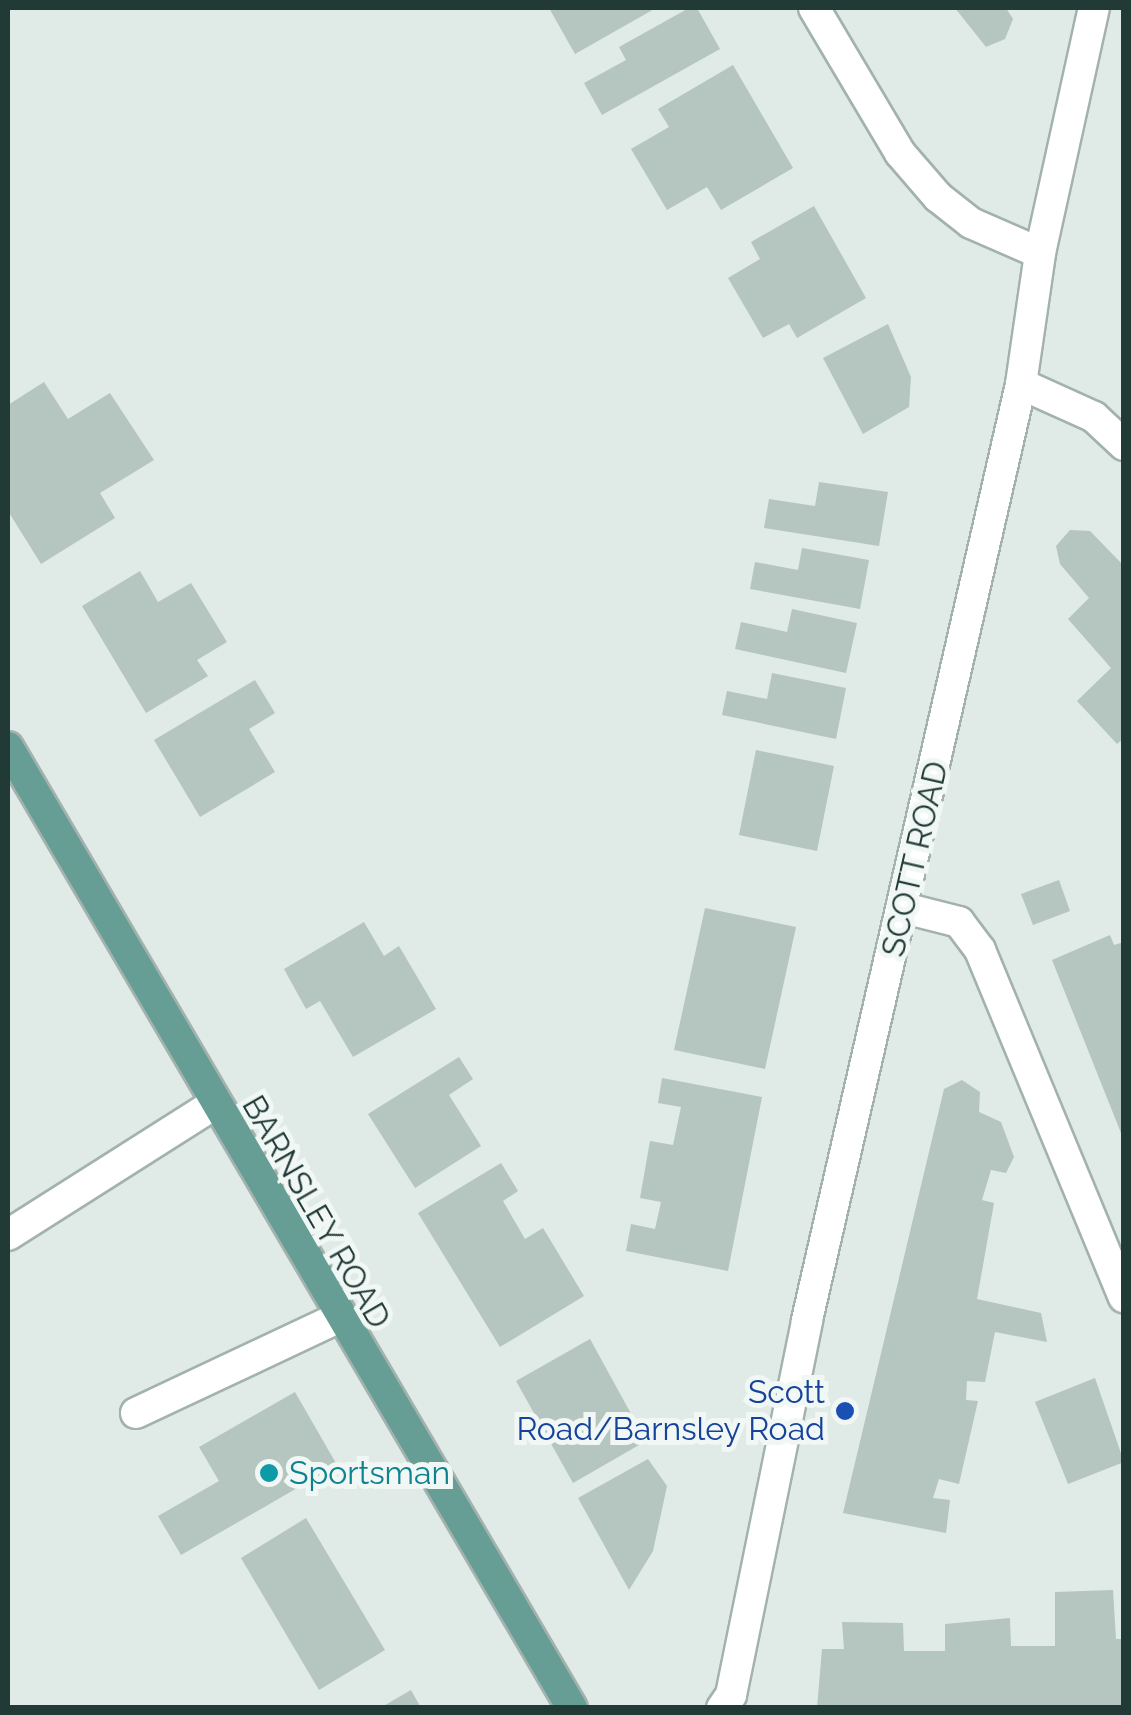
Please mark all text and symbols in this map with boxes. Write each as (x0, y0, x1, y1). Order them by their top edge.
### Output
street label: SCOTT ROAD (874, 757, 956, 961)
street label: BARNSLEY ROAD (234, 1088, 398, 1336)
place label: Scott Road/Barnsley Road (516, 1374, 825, 1449)
marker: Scott Road/Barnsley Road (834, 1400, 856, 1422)
place label: Sportsman (289, 1454, 450, 1492)
marker: Sportsman (258, 1462, 280, 1484)

